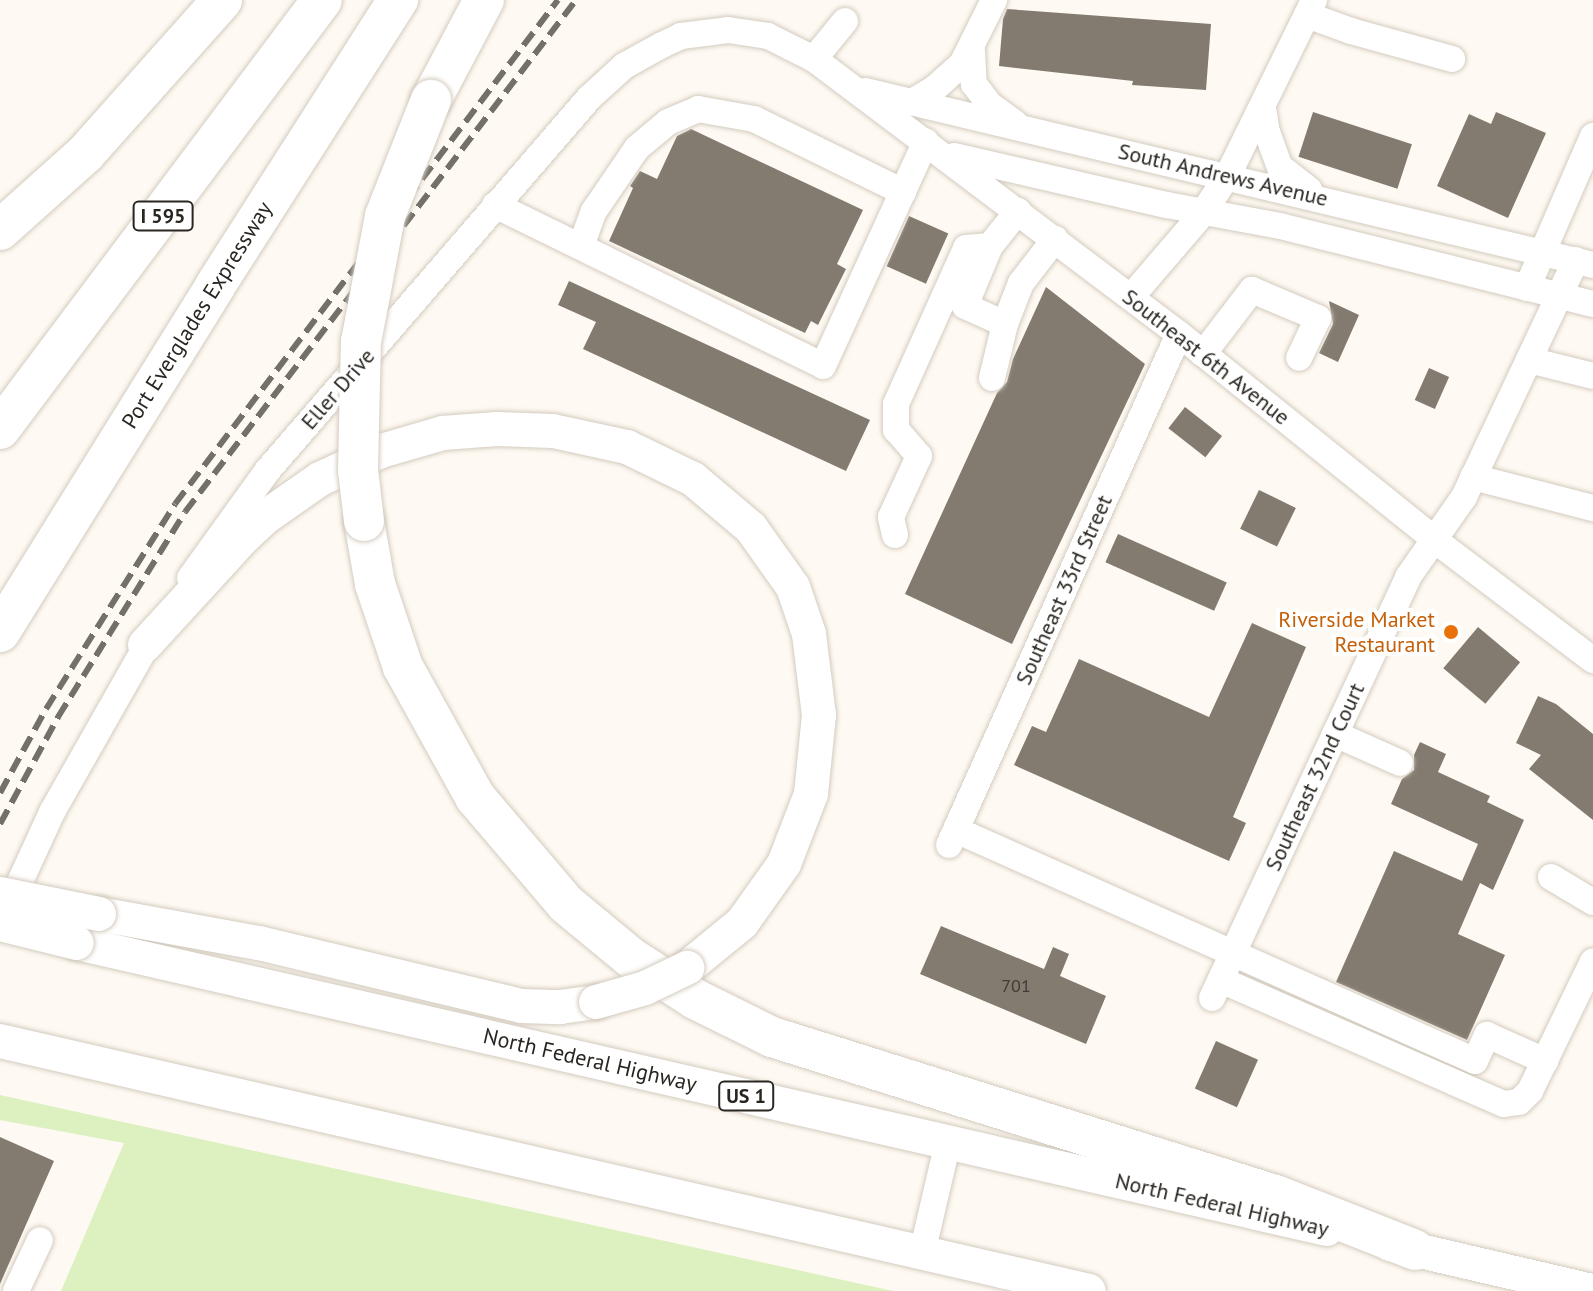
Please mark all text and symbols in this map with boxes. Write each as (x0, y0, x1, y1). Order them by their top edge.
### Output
street label: South Andrews Avenue (1115, 138, 1331, 212)
street label: Port Everglades Expressway (116, 197, 278, 433)
road number: I 595 (131, 200, 195, 232)
street label: Southeast 6th Avenue (1117, 283, 1295, 431)
street label: Eller Drive (296, 343, 380, 435)
street label: Southeast 33rd Street (1010, 491, 1118, 689)
place label: Riverside Market Restaurant (1278, 606, 1435, 658)
marker: Riverside Market Restaurant (1442, 623, 1460, 641)
street label: Southeast 32nd Court (1260, 679, 1370, 875)
house number: 701 (1001, 975, 1031, 997)
street label: North Federal Highway (481, 1023, 699, 1097)
road number: US 1 (718, 1080, 774, 1112)
street label: North Federal Highway (1113, 1168, 1331, 1242)

